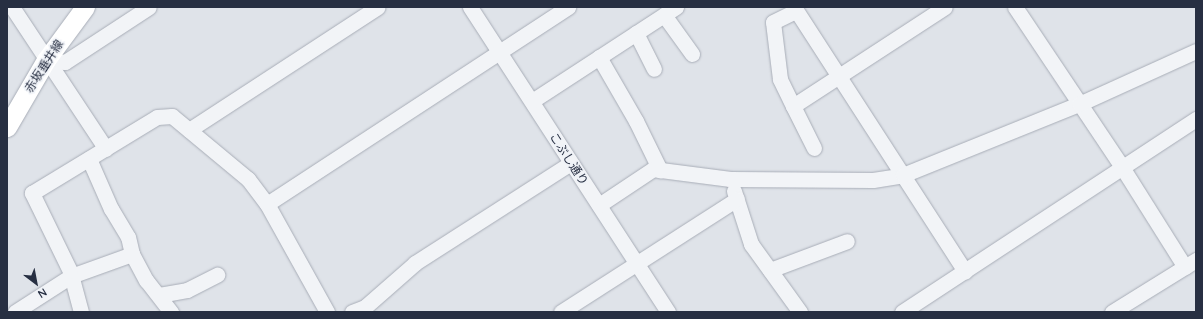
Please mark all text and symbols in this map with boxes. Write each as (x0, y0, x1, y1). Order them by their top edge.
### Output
street label: 赤坂垂井線 (22, 37, 66, 95)
street label: こぶし通り (547, 130, 591, 188)
north arrow (16, 263, 56, 303)
text: N (35, 285, 50, 301)

